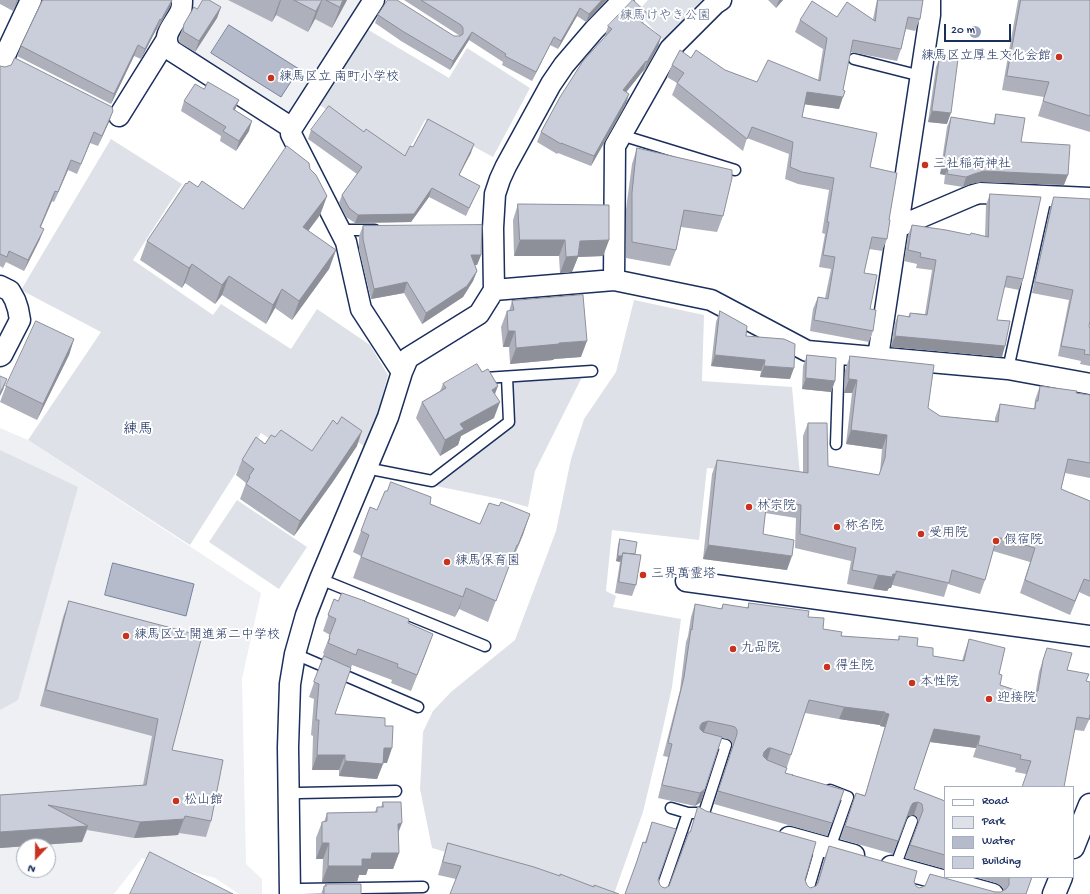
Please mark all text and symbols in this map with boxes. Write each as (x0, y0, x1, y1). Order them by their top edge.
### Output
park label: 練馬けやき公園 (620, 9, 710, 25)
scale bar (946, 16, 1013, 42)
text: 20 m (951, 24, 975, 38)
place label: 練馬区立厚生文化会館 (921, 49, 1051, 65)
marker: 練馬区立厚生文化会館 (1054, 52, 1064, 62)
place label: 練馬区立 南町小学校 (279, 70, 399, 86)
marker: 練馬区立 南町小学校 (266, 73, 276, 83)
place label: 三社稲荷神社 (933, 157, 1011, 173)
marker: 三社稲荷神社 (920, 160, 930, 170)
district label: 練馬 (123, 422, 153, 440)
place label: 林宗院 (757, 499, 796, 515)
marker: 林宗院 (744, 502, 754, 512)
place label: 称名院 (845, 519, 884, 535)
marker: 称名院 (832, 522, 842, 532)
place label: 受用院 (929, 526, 968, 542)
marker: 受用院 (916, 529, 926, 539)
place label: 假宿院 (1004, 533, 1043, 549)
marker: 假宿院 (991, 536, 1001, 546)
place label: 練馬保育園 (455, 554, 520, 570)
marker: 練馬保育園 (442, 557, 452, 567)
place label: 三界萬霊塔 (651, 567, 716, 583)
marker: 三界萬霊塔 (638, 570, 648, 580)
place label: 練馬区立 開進第二中学校 (134, 628, 280, 644)
marker: 練馬区立 開進第二中学校 (121, 631, 131, 641)
place label: 九品院 (741, 641, 780, 657)
marker: 九品院 (728, 644, 738, 654)
place label: 得生院 (835, 659, 874, 675)
marker: 得生院 (822, 662, 832, 672)
place label: 本性院 (920, 675, 959, 691)
marker: 本性院 (907, 678, 917, 688)
place label: 迎接院 (997, 691, 1036, 707)
marker: 迎接院 (984, 694, 994, 704)
legend (944, 786, 1074, 878)
place label: 松山館 (184, 793, 223, 809)
text: Road (982, 795, 1008, 809)
marker: 松山館 (171, 796, 181, 806)
text: Park (982, 815, 1005, 829)
text: Water (982, 835, 1014, 849)
north arrow (16, 838, 56, 878)
text: Building (982, 855, 1021, 869)
text: N (26, 861, 37, 875)

